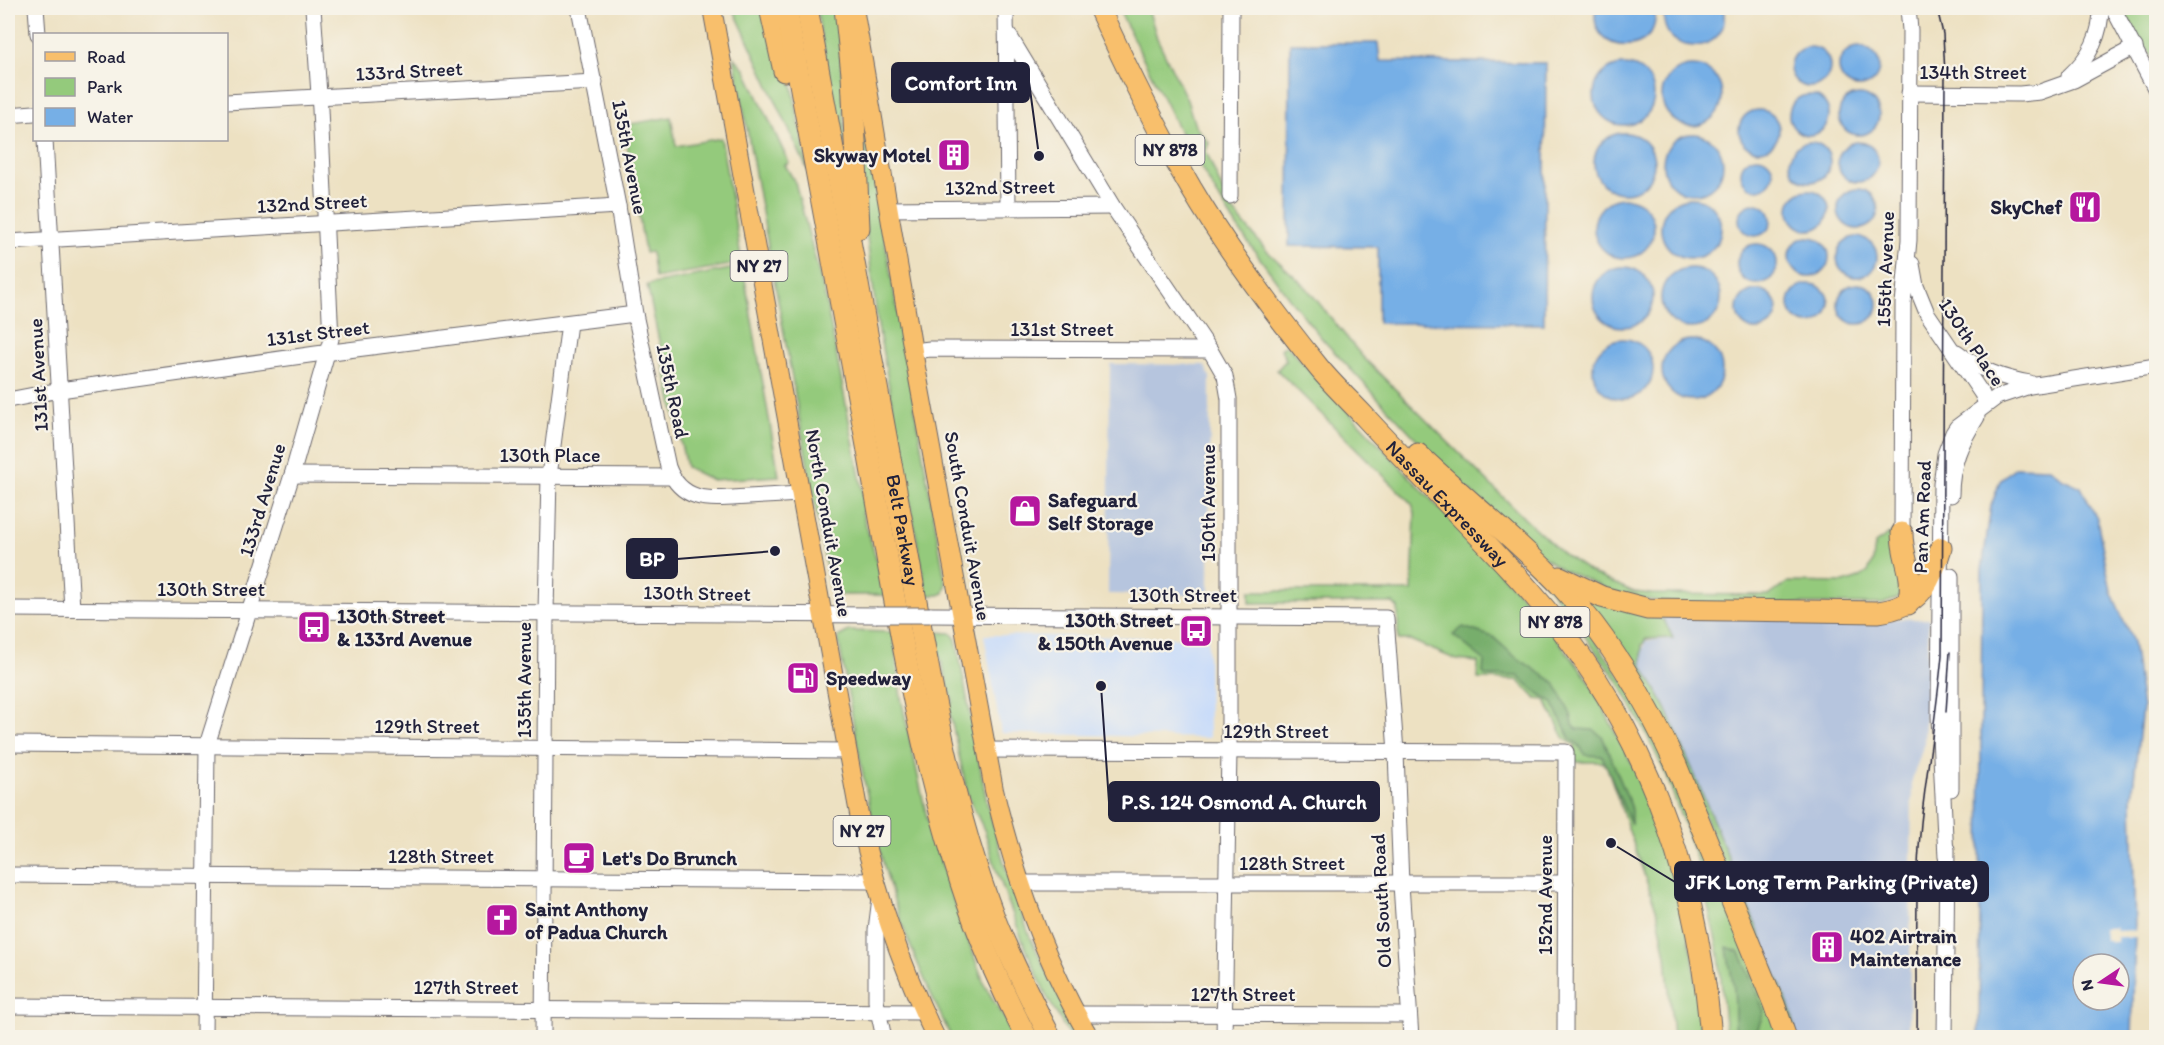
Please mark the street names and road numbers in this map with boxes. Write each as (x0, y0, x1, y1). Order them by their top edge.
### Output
street label: 133rd Street (355, 56, 464, 86)
street label: 134th Street (1919, 60, 2027, 84)
street label: 135th Avenue (607, 98, 653, 216)
road number: NY 878 (1136, 135, 1204, 165)
street label: 132nd Street (945, 174, 1056, 200)
street label: 132nd Street (256, 188, 368, 218)
street label: 155th Avenue (1871, 211, 1899, 327)
road number: NY 27 (730, 251, 788, 281)
street label: 130th Place (1934, 293, 2010, 391)
street label: 131st Street (265, 315, 371, 351)
street label: 131st Street (1010, 317, 1114, 341)
street label: 131st Avenue (23, 318, 53, 432)
street label: 135th Road (651, 342, 695, 440)
street label: North Conduit Avenue (801, 427, 857, 619)
street label: South Conduit Avenue (940, 429, 996, 623)
street label: Nassau Expressway (1381, 435, 1514, 572)
street label: 133rd Avenue (233, 440, 291, 560)
street label: 130th Place (499, 443, 601, 467)
street label: 150th Avenue (1196, 444, 1220, 562)
street label: Pan Am Road (1908, 460, 1936, 574)
street label: Belt Parkway (881, 472, 925, 588)
street label: 130th Street (157, 577, 265, 601)
street label: 130th Street (643, 580, 752, 606)
street label: 130th Street (1129, 583, 1237, 607)
road number: NY 878 (1520, 607, 1590, 637)
street label: 135th Avenue (512, 622, 536, 738)
street label: 129th Street (374, 714, 480, 738)
street label: 129th Street (1223, 719, 1329, 743)
road number: NY 27 (834, 816, 890, 846)
street label: Old South Road (1365, 833, 1396, 969)
street label: 152nd Avenue (1533, 835, 1557, 955)
street label: 128th Street (388, 844, 495, 868)
street label: 128th Street (1239, 851, 1346, 875)
street label: 127th Street (413, 975, 519, 999)
street label: 127th Street (1190, 982, 1296, 1006)

